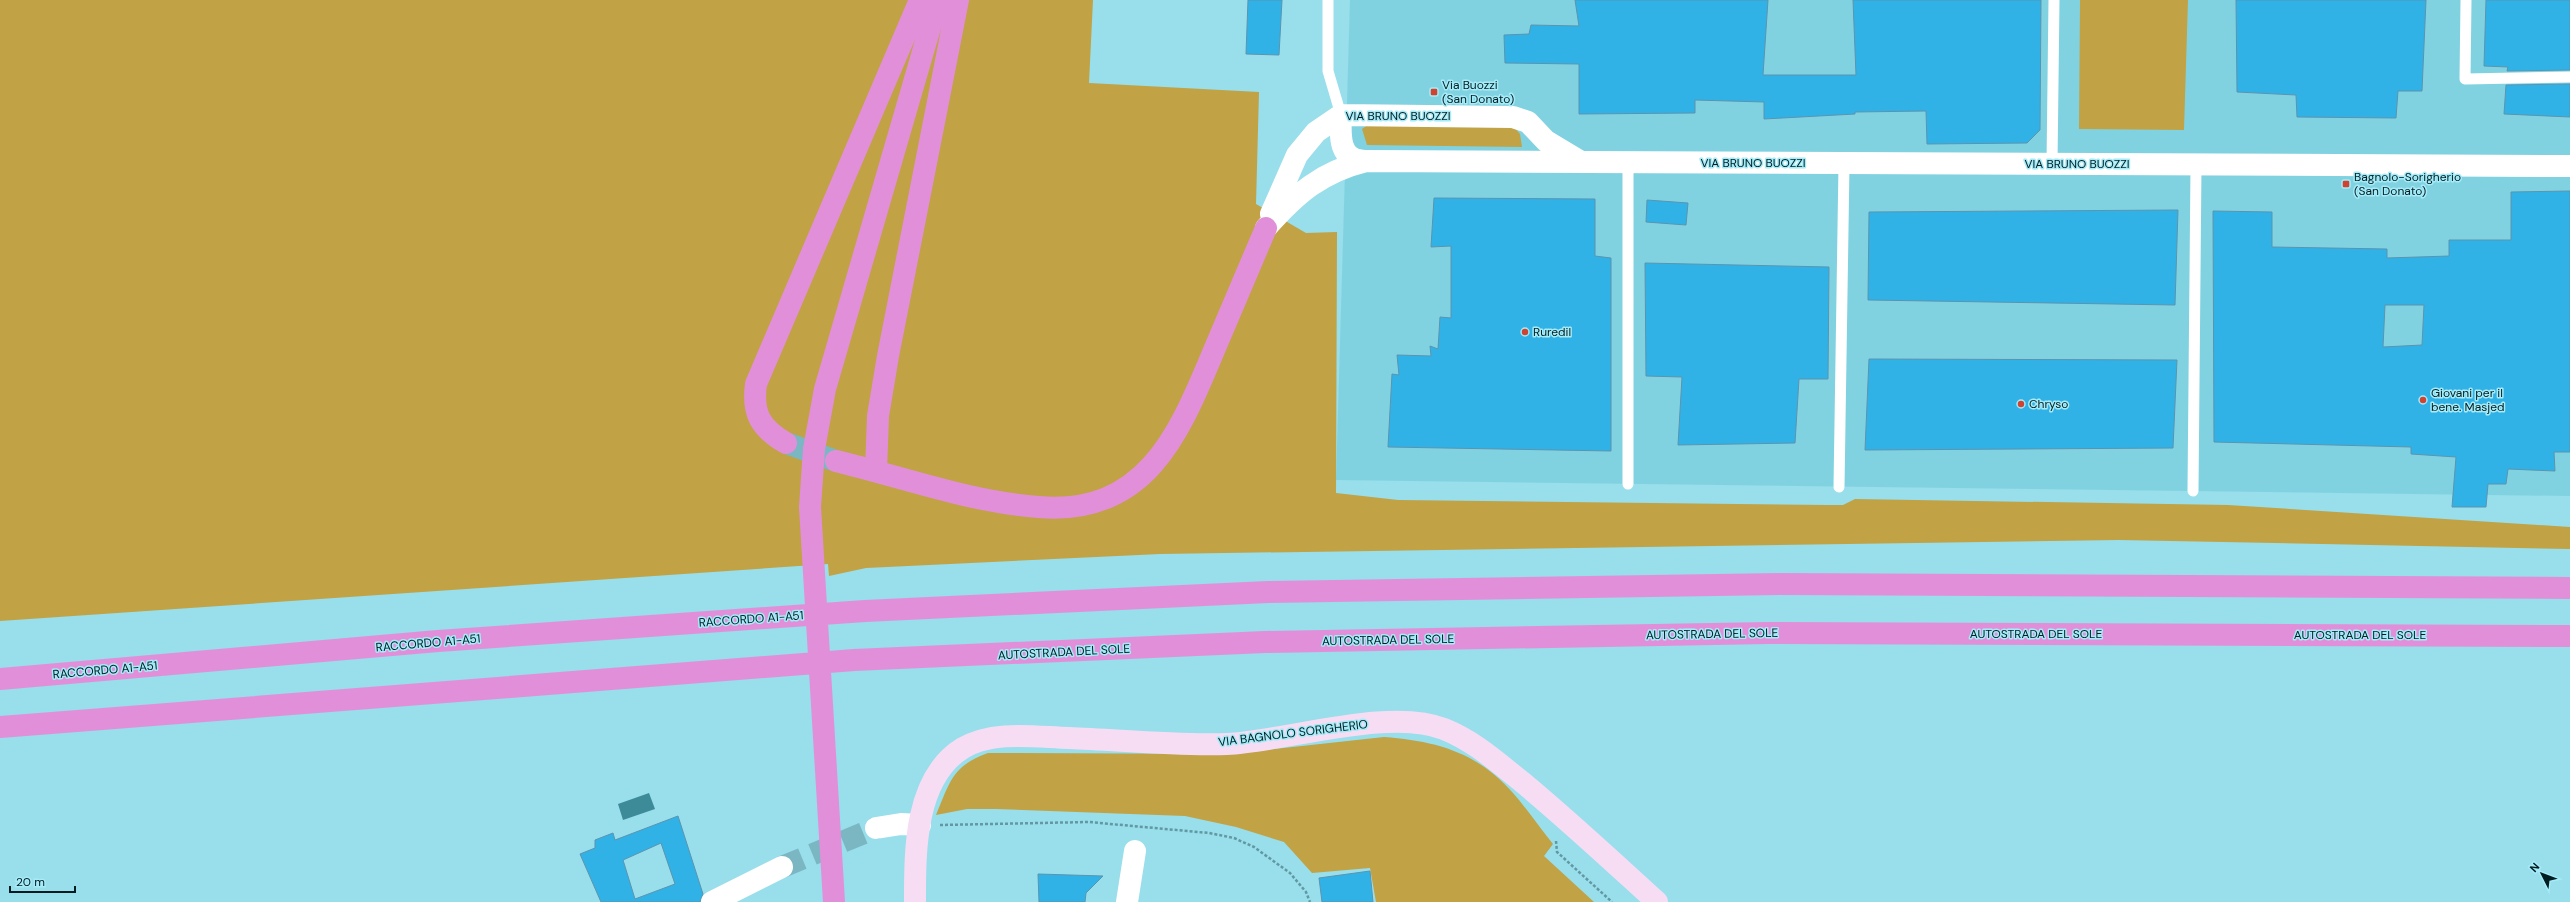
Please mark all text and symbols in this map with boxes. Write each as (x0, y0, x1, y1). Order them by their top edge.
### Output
place label: Via Buozzi (San Donato) (1442, 77, 1514, 107)
marker: Via Buozzi (San Donato) (1429, 87, 1439, 97)
street label: VIA BRUNO BUOZZI (1345, 108, 1451, 124)
street label: VIA BRUNO BUOZZI (1700, 155, 1806, 171)
street label: VIA BRUNO BUOZZI (2024, 156, 2130, 172)
place label: Bagnolo-Sorigherio (San Donato) (2354, 169, 2461, 199)
marker: Bagnolo-Sorigherio (San Donato) (2341, 179, 2351, 189)
place label: Ruredil (1533, 324, 1571, 340)
marker: Ruredil (1520, 327, 1530, 337)
place label: Giovani per il bene. Masjed (2431, 385, 2505, 415)
marker: Giovani per il bene. Masjed (2418, 395, 2428, 405)
place label: Chryso (2029, 396, 2068, 412)
marker: Chryso (2016, 399, 2026, 409)
street label: RACCORDO A1-A51 (698, 607, 804, 631)
street label: AUTOSTRADA DEL SOLE (1646, 625, 1779, 643)
street label: AUTOSTRADA DEL SOLE (1970, 626, 2102, 642)
street label: AUTOSTRADA DEL SOLE (2294, 627, 2426, 643)
street label: RACCORDO A1-A51 (375, 630, 481, 656)
street label: AUTOSTRADA DEL SOLE (1322, 631, 1455, 649)
street label: AUTOSTRADA DEL SOLE (997, 641, 1131, 663)
street label: RACCORDO A1-A51 (52, 657, 158, 683)
street label: VIA BAGNOLO SORIGHERIO (1217, 716, 1369, 750)
north arrow (2522, 854, 2562, 894)
text: N (2527, 860, 2542, 875)
scale bar (10, 868, 75, 894)
text: 20 m (16, 874, 45, 890)

